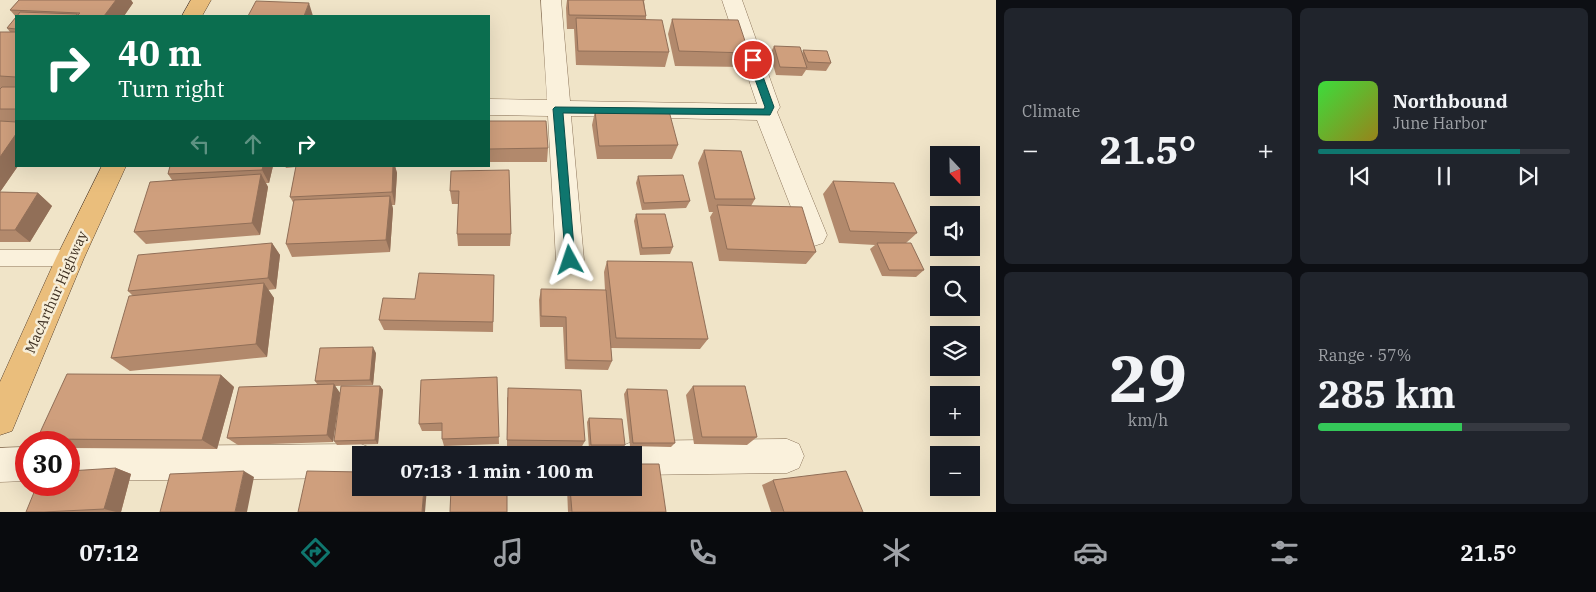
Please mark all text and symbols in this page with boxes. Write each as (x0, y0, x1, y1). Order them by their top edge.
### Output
text: 40 m (118, 30, 202, 76)
icon: right (35, 35, 100, 100)
pin (732, 39, 774, 81)
icon: arrive (739, 46, 767, 74)
text: Turn right (118, 74, 225, 103)
text: Northbound (1393, 89, 1508, 113)
text: Climate (1022, 101, 1080, 121)
text: June Harbor (1393, 113, 1487, 133)
text: 21.5° (1100, 125, 1196, 174)
icon: left (186, 130, 214, 158)
icon: ahead (239, 130, 267, 158)
icon: right (292, 130, 320, 158)
text: − (1022, 131, 1039, 168)
text: + (1257, 131, 1274, 168)
north arrow (930, 146, 980, 196)
map controls (930, 146, 980, 496)
icon: previous (1346, 162, 1374, 190)
icon: pause (1430, 162, 1458, 190)
icon: next (1514, 162, 1542, 190)
button: sound (930, 206, 980, 256)
street label: MacArthur Highway (21, 227, 91, 356)
position arrow (543, 233, 595, 285)
button: search (930, 266, 980, 316)
button: layers (930, 326, 980, 376)
text: 29 (1109, 335, 1187, 420)
text: Range · 57% (1318, 345, 1411, 365)
text: 285 km (1318, 369, 1456, 418)
button: + (930, 386, 980, 436)
text: km/h (1128, 410, 1168, 430)
speed limit sign: 30 (15, 431, 80, 496)
button: − (930, 446, 980, 496)
text: 07:13 · 1 min · 100 m (401, 459, 593, 483)
icon: directions (298, 535, 333, 570)
icon: music (491, 535, 526, 570)
icon: phone (685, 535, 720, 570)
icon: climate (879, 535, 914, 570)
icon: car (1073, 535, 1108, 570)
icon: filters (1267, 535, 1302, 570)
text: 07:12 (79, 538, 139, 567)
text: 21.5° (1460, 538, 1517, 567)

